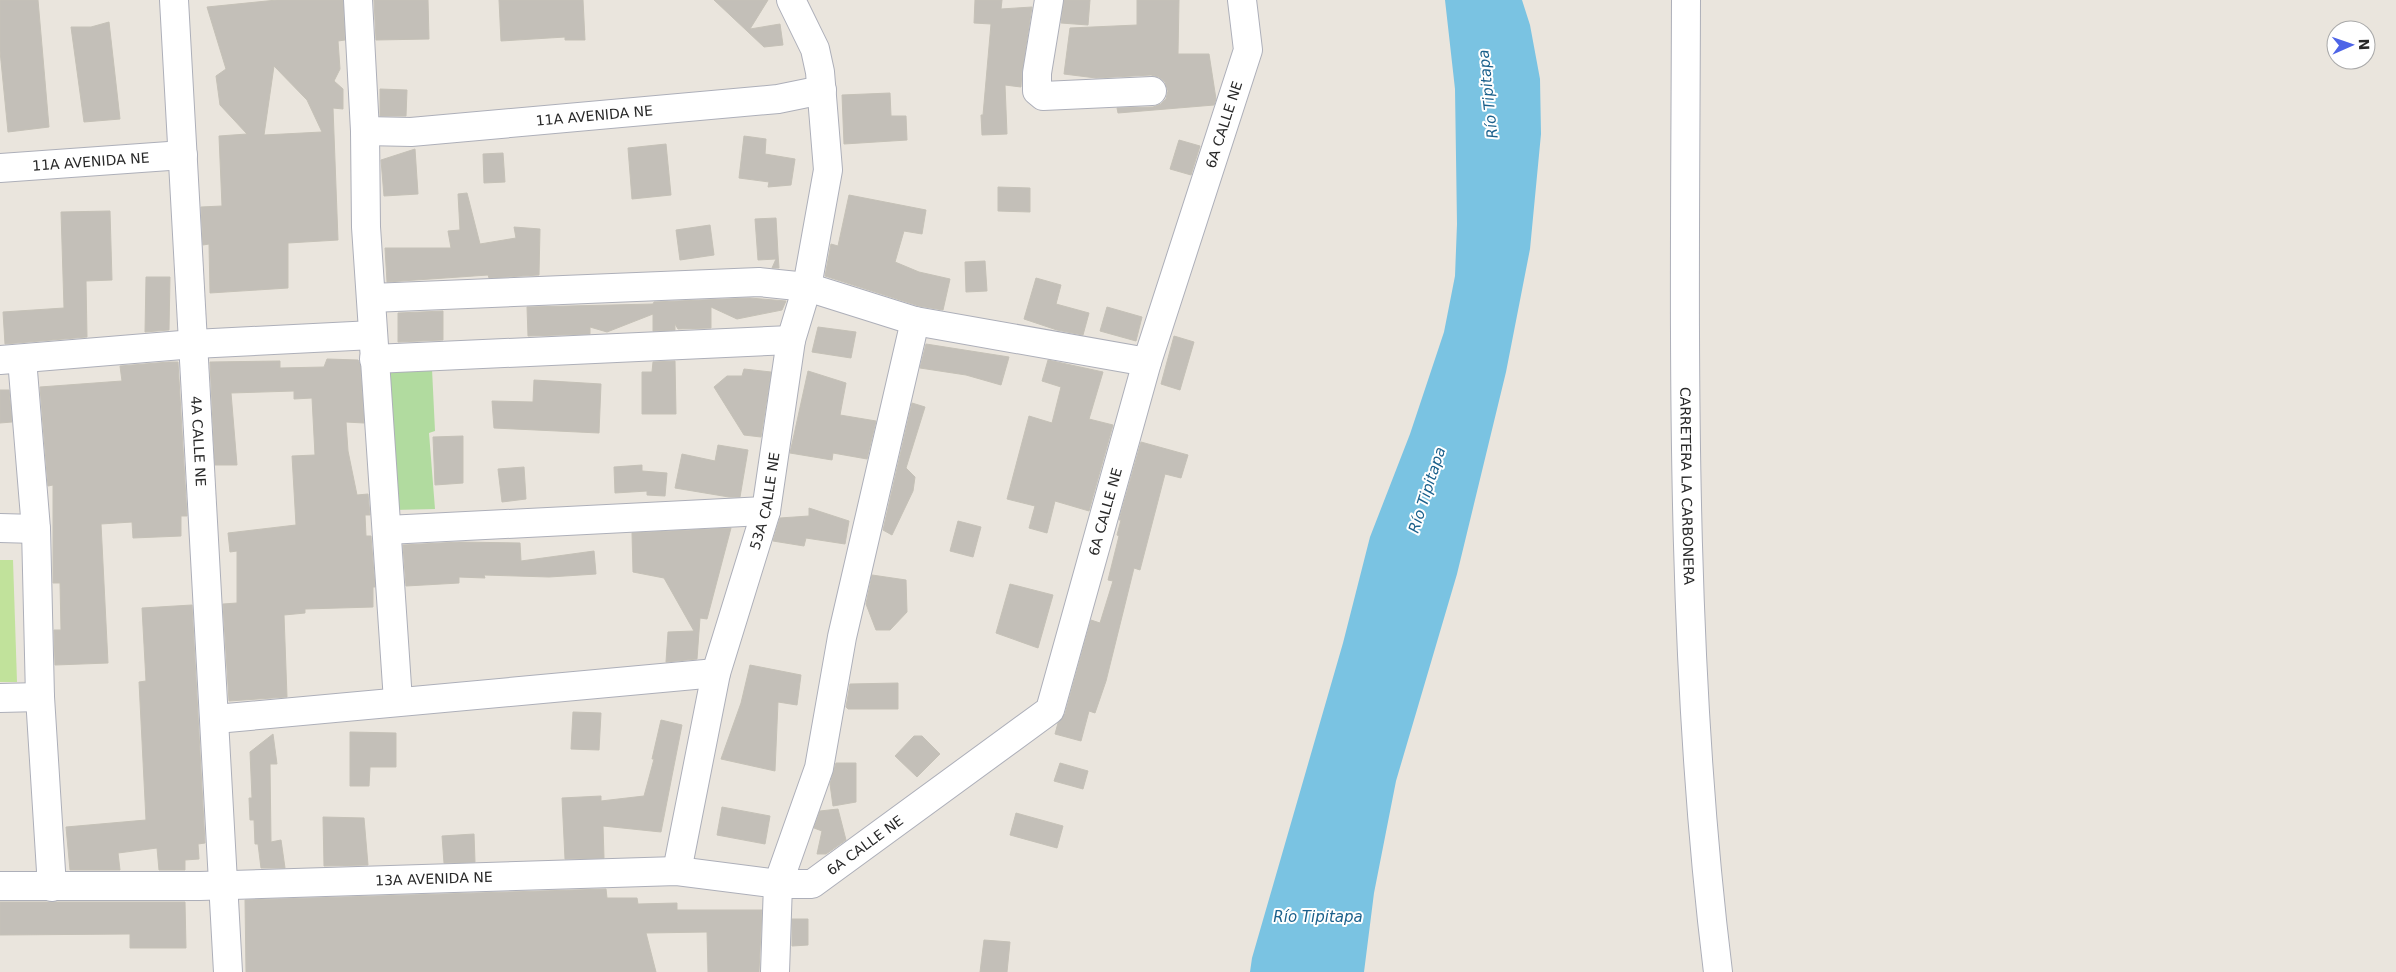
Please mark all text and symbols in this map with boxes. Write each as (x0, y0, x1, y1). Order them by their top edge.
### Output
north arrow (2326, 20, 2376, 70)
text: N (2356, 38, 2372, 51)
water label: Río Tipitapa (1474, 49, 1502, 139)
street label: 6A CALLE NE (1202, 79, 1245, 170)
street label: 11A AVENIDA NE (535, 102, 654, 129)
street label: 11A AVENIDA NE (32, 149, 150, 174)
street label: CARRETERA LA CARBONERA (1677, 387, 1697, 586)
street label: 4A CALLE NE (188, 396, 209, 487)
water label: Río Tipitapa (1405, 445, 1449, 535)
street label: 53A CALLE NE (747, 451, 783, 552)
street label: 6A CALLE NE (1085, 466, 1125, 558)
street label: 6A CALLE NE (824, 812, 906, 878)
street label: 13A AVENIDA NE (375, 869, 493, 888)
water label: Río Tipitapa (1273, 908, 1363, 926)

